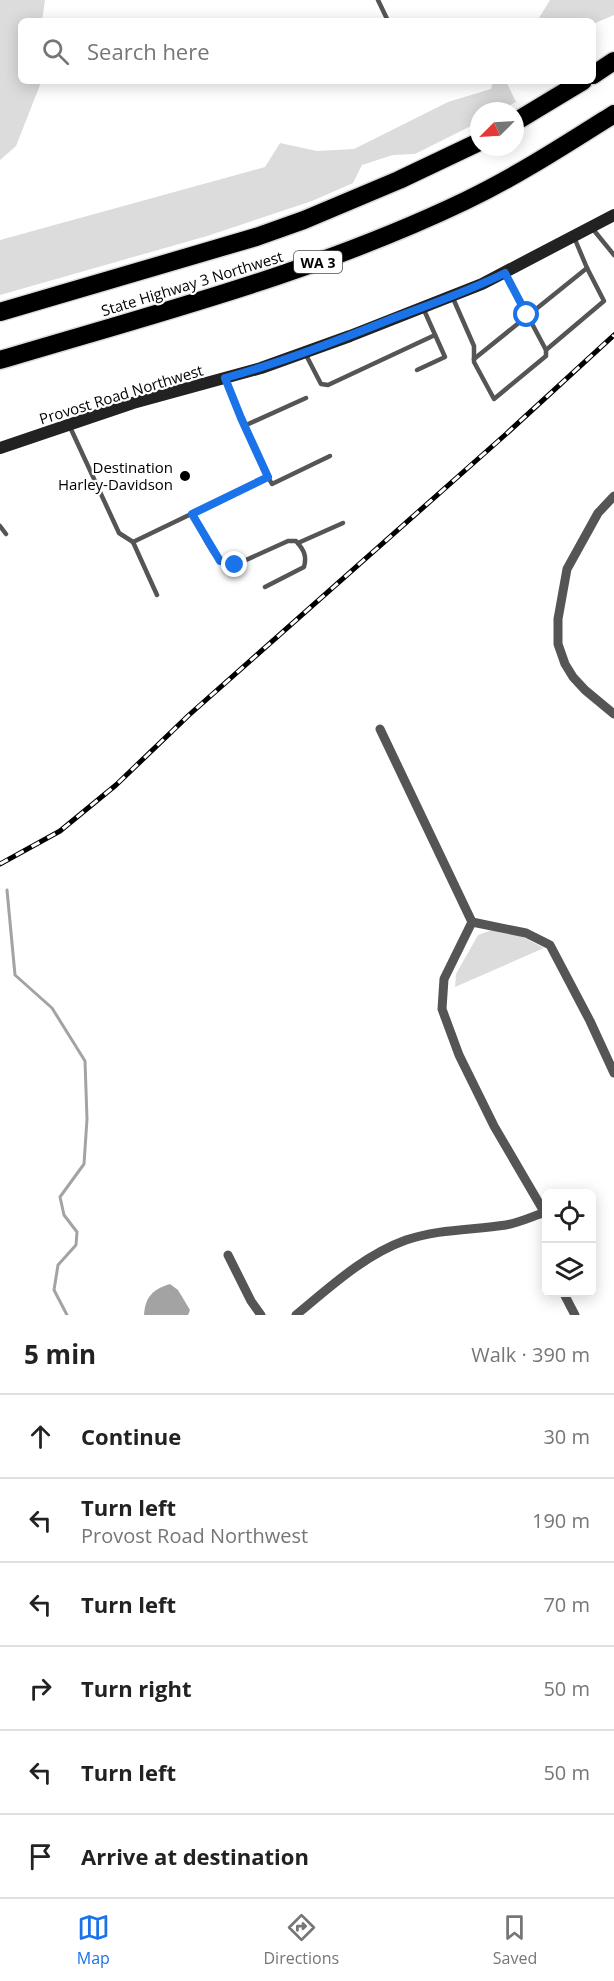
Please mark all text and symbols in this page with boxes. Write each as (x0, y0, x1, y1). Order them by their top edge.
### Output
search box (18, 18, 596, 84)
icon: search (39, 35, 72, 68)
text: Search here (87, 36, 210, 66)
north arrow (470, 102, 524, 156)
street label: State Highway 3 Northwest (99, 246, 285, 320)
road number: WA 3 (294, 251, 342, 273)
route start (513, 301, 539, 327)
street label: Provost Road Northwest (37, 360, 205, 428)
place label: Destination Harley-Davidson (58, 457, 173, 494)
marker: Destination Harley-Davidson (178, 469, 192, 483)
route end (221, 551, 247, 577)
map controls (542, 1189, 596, 1297)
button: locate (542, 1189, 596, 1243)
button: layers (542, 1243, 596, 1297)
text: 5 min (24, 1336, 96, 1372)
text: Walk · 390 m (471, 1341, 590, 1368)
icon: ahead (24, 1420, 57, 1453)
text: Continue (81, 1421, 181, 1451)
text: 30 m (543, 1423, 590, 1450)
text: Turn left (81, 1492, 176, 1522)
icon: left (24, 1504, 57, 1537)
text: 190 m (532, 1507, 590, 1534)
text: Provost Road Northwest (81, 1522, 308, 1549)
icon: left (24, 1588, 57, 1621)
text: Turn left (81, 1589, 176, 1619)
text: 70 m (543, 1591, 590, 1618)
icon: right (24, 1672, 57, 1705)
text: Turn right (81, 1673, 192, 1703)
text: 50 m (543, 1675, 590, 1702)
icon: left (24, 1756, 57, 1789)
text: Turn left (81, 1757, 176, 1787)
text: 50 m (543, 1759, 590, 1786)
icon: arrive (24, 1840, 57, 1873)
text: Arrive at destination (81, 1841, 309, 1871)
tab: Map (77, 1911, 110, 1969)
tab: Directions (263, 1911, 339, 1969)
tab: Saved (493, 1911, 537, 1969)

